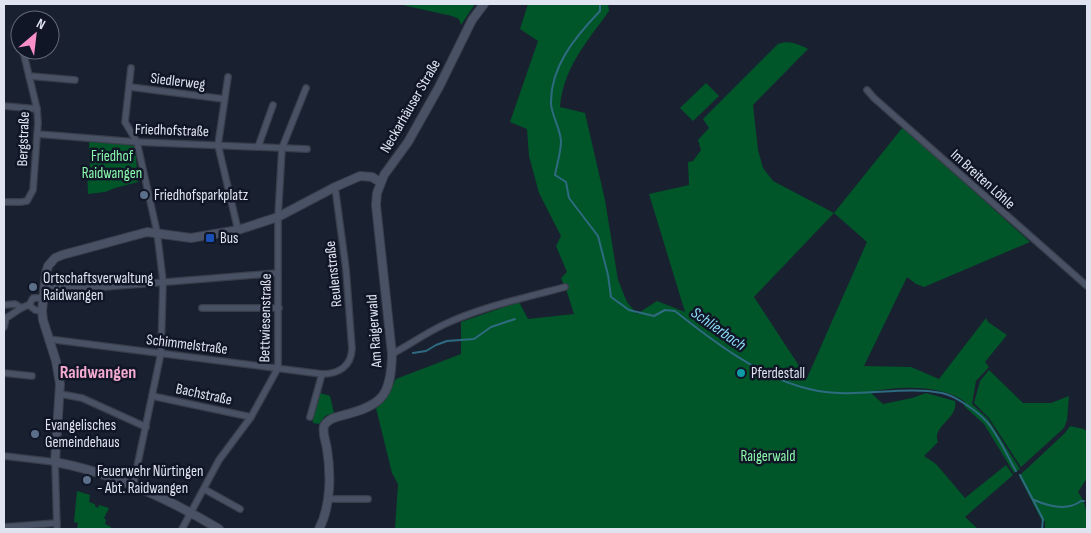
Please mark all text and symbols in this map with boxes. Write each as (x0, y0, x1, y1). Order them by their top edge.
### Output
north arrow (10, 10, 60, 60)
text: N (34, 15, 48, 33)
street label: Neckarhäuser Straße (376, 56, 445, 157)
street label: Siedlerweg (149, 69, 207, 94)
street label: Bergstraße (13, 111, 34, 167)
street label: Friedhofstraße (135, 120, 209, 141)
street label: Im Breiten Löhle (946, 145, 1019, 213)
park label: Friedhof Raidwangen (82, 147, 142, 183)
place label: Friedhofsparkplatz (154, 186, 249, 205)
marker: Friedhofsparkplatz (138, 189, 150, 201)
place label: Bus (220, 229, 238, 248)
marker: Bus (204, 232, 216, 244)
street label: Reulenstraße (321, 240, 346, 308)
place label: Ortschaftsverwaltung Raidwangen (43, 269, 153, 305)
street label: Bettwiesenstraße (255, 273, 276, 363)
marker: Ortschaftsverwaltung Raidwangen (27, 281, 39, 293)
street label: Am Raigerwald (362, 294, 387, 369)
water label: Schlierbach (687, 304, 749, 355)
street label: Schimmelstraße (145, 330, 229, 359)
district label: Raidwangen (60, 362, 136, 383)
place label: Pferdestall (751, 364, 805, 383)
marker: Pferdestall (735, 367, 747, 379)
street label: Bachstraße (174, 379, 234, 410)
place label: Evangelisches Gemeindehaus (45, 416, 120, 452)
marker: Evangelisches Gemeindehaus (29, 428, 41, 440)
park label: Raigerwald (741, 447, 795, 466)
place label: Feuerwehr Nürtingen - Abt. Raidwangen (97, 462, 203, 498)
marker: Feuerwehr Nürtingen - Abt. Raidwangen (81, 474, 93, 486)

